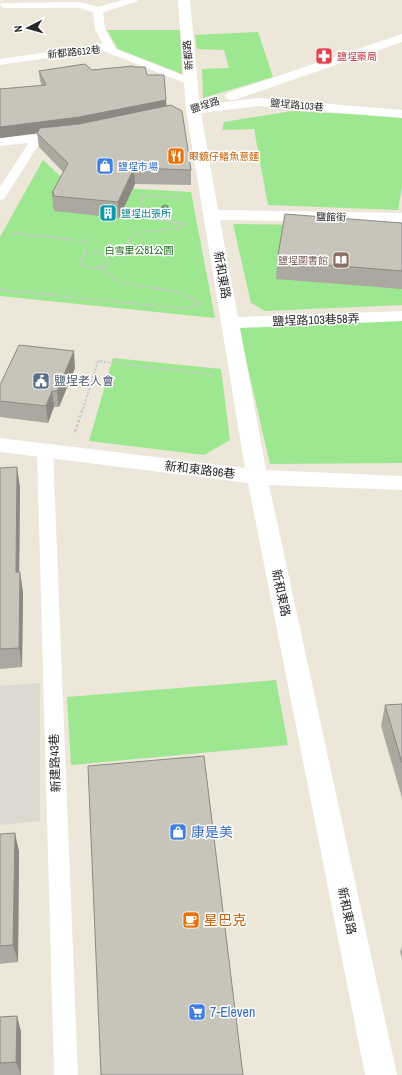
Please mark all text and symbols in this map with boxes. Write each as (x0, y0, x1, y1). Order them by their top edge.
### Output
north arrow (8, 8, 48, 48)
text: N (11, 25, 25, 33)
street label: 新都路 (180, 39, 196, 71)
street label: 新都路612巷 (47, 43, 101, 61)
pharmacy icon: 鹽埕藥局 (314, 46, 334, 66)
place label: 鹽埕藥局 (337, 50, 377, 63)
street label: 鹽埕路 (189, 94, 221, 116)
street label: 鹽埕路103巷 (270, 96, 324, 114)
restaurant icon: 眼鏡仔鱔魚意麵 (166, 146, 186, 166)
place label: 眼鏡仔鱔魚意麵 (189, 150, 259, 163)
shop icon: 鹽埕市場 (95, 156, 115, 176)
place label: 鹽埕市場 (118, 160, 158, 173)
building icon: 鹽埕出張所 (98, 203, 118, 223)
place label: 鹽埕出張所 (121, 207, 171, 220)
street label: 鹽館街 (316, 210, 346, 224)
park label: 白雪里公81公園 (104, 244, 174, 257)
street label: 新和東路 (210, 250, 234, 300)
library icon: 鹽埕圖書館 (331, 250, 351, 270)
place label: 鹽埕圖書館 (278, 254, 328, 267)
street label: 鹽埕路103巷58弄 (272, 310, 360, 330)
public building icon: 鹽埕老人會 (31, 371, 51, 391)
place label: 鹽埕老人會 (54, 373, 114, 389)
street label: 新和東路96巷 (164, 458, 236, 482)
street label: 新和東路 (268, 568, 294, 618)
street label: 新建路43巷 (46, 733, 64, 793)
shop icon: 康是美 (168, 822, 188, 842)
place label: 康是美 (191, 823, 233, 841)
street label: 新和東路 (334, 886, 360, 936)
cafe icon: 星巴克 (181, 910, 201, 930)
place label: 星巴克 (204, 911, 246, 929)
supermarket icon: 7-Eleven (187, 1002, 207, 1022)
place label: 7-Eleven (210, 1003, 255, 1021)

